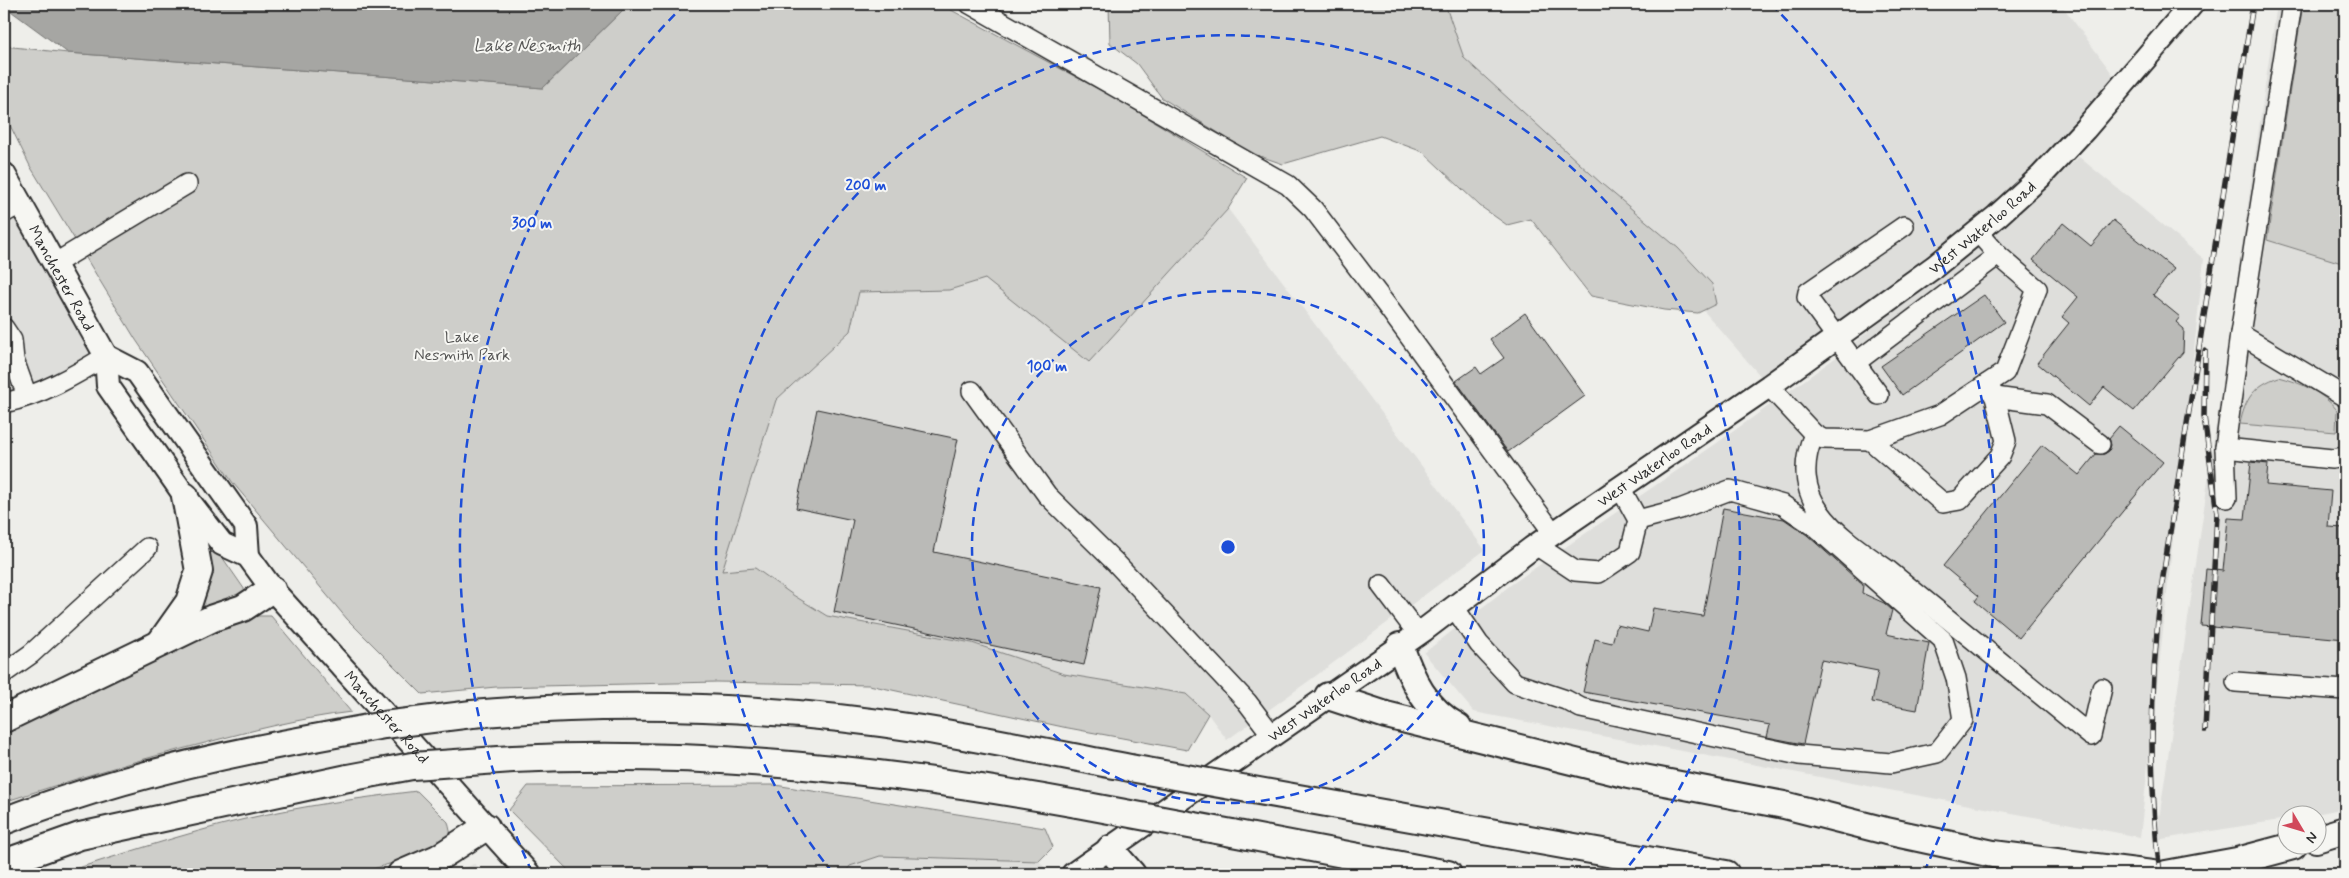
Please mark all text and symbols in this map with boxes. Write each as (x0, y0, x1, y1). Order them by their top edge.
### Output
water label: Lake Nesmith (473, 34, 581, 58)
text: 200 m (846, 176, 887, 196)
street label: West Waterloo Road (1925, 177, 2041, 279)
text: 300 m (512, 214, 552, 234)
street label: Manchester Road (23, 222, 99, 335)
park label: Lake Nesmith Park (414, 327, 510, 366)
text: 100 m (1027, 357, 1067, 377)
street label: West Waterloo Road (1594, 419, 1716, 512)
centre of rings (1219, 538, 1237, 556)
street label: West Waterloo Road (1264, 654, 1386, 748)
street label: Manchester Road (339, 667, 433, 769)
north arrow (2276, 806, 2326, 856)
text: N (2301, 828, 2321, 847)

